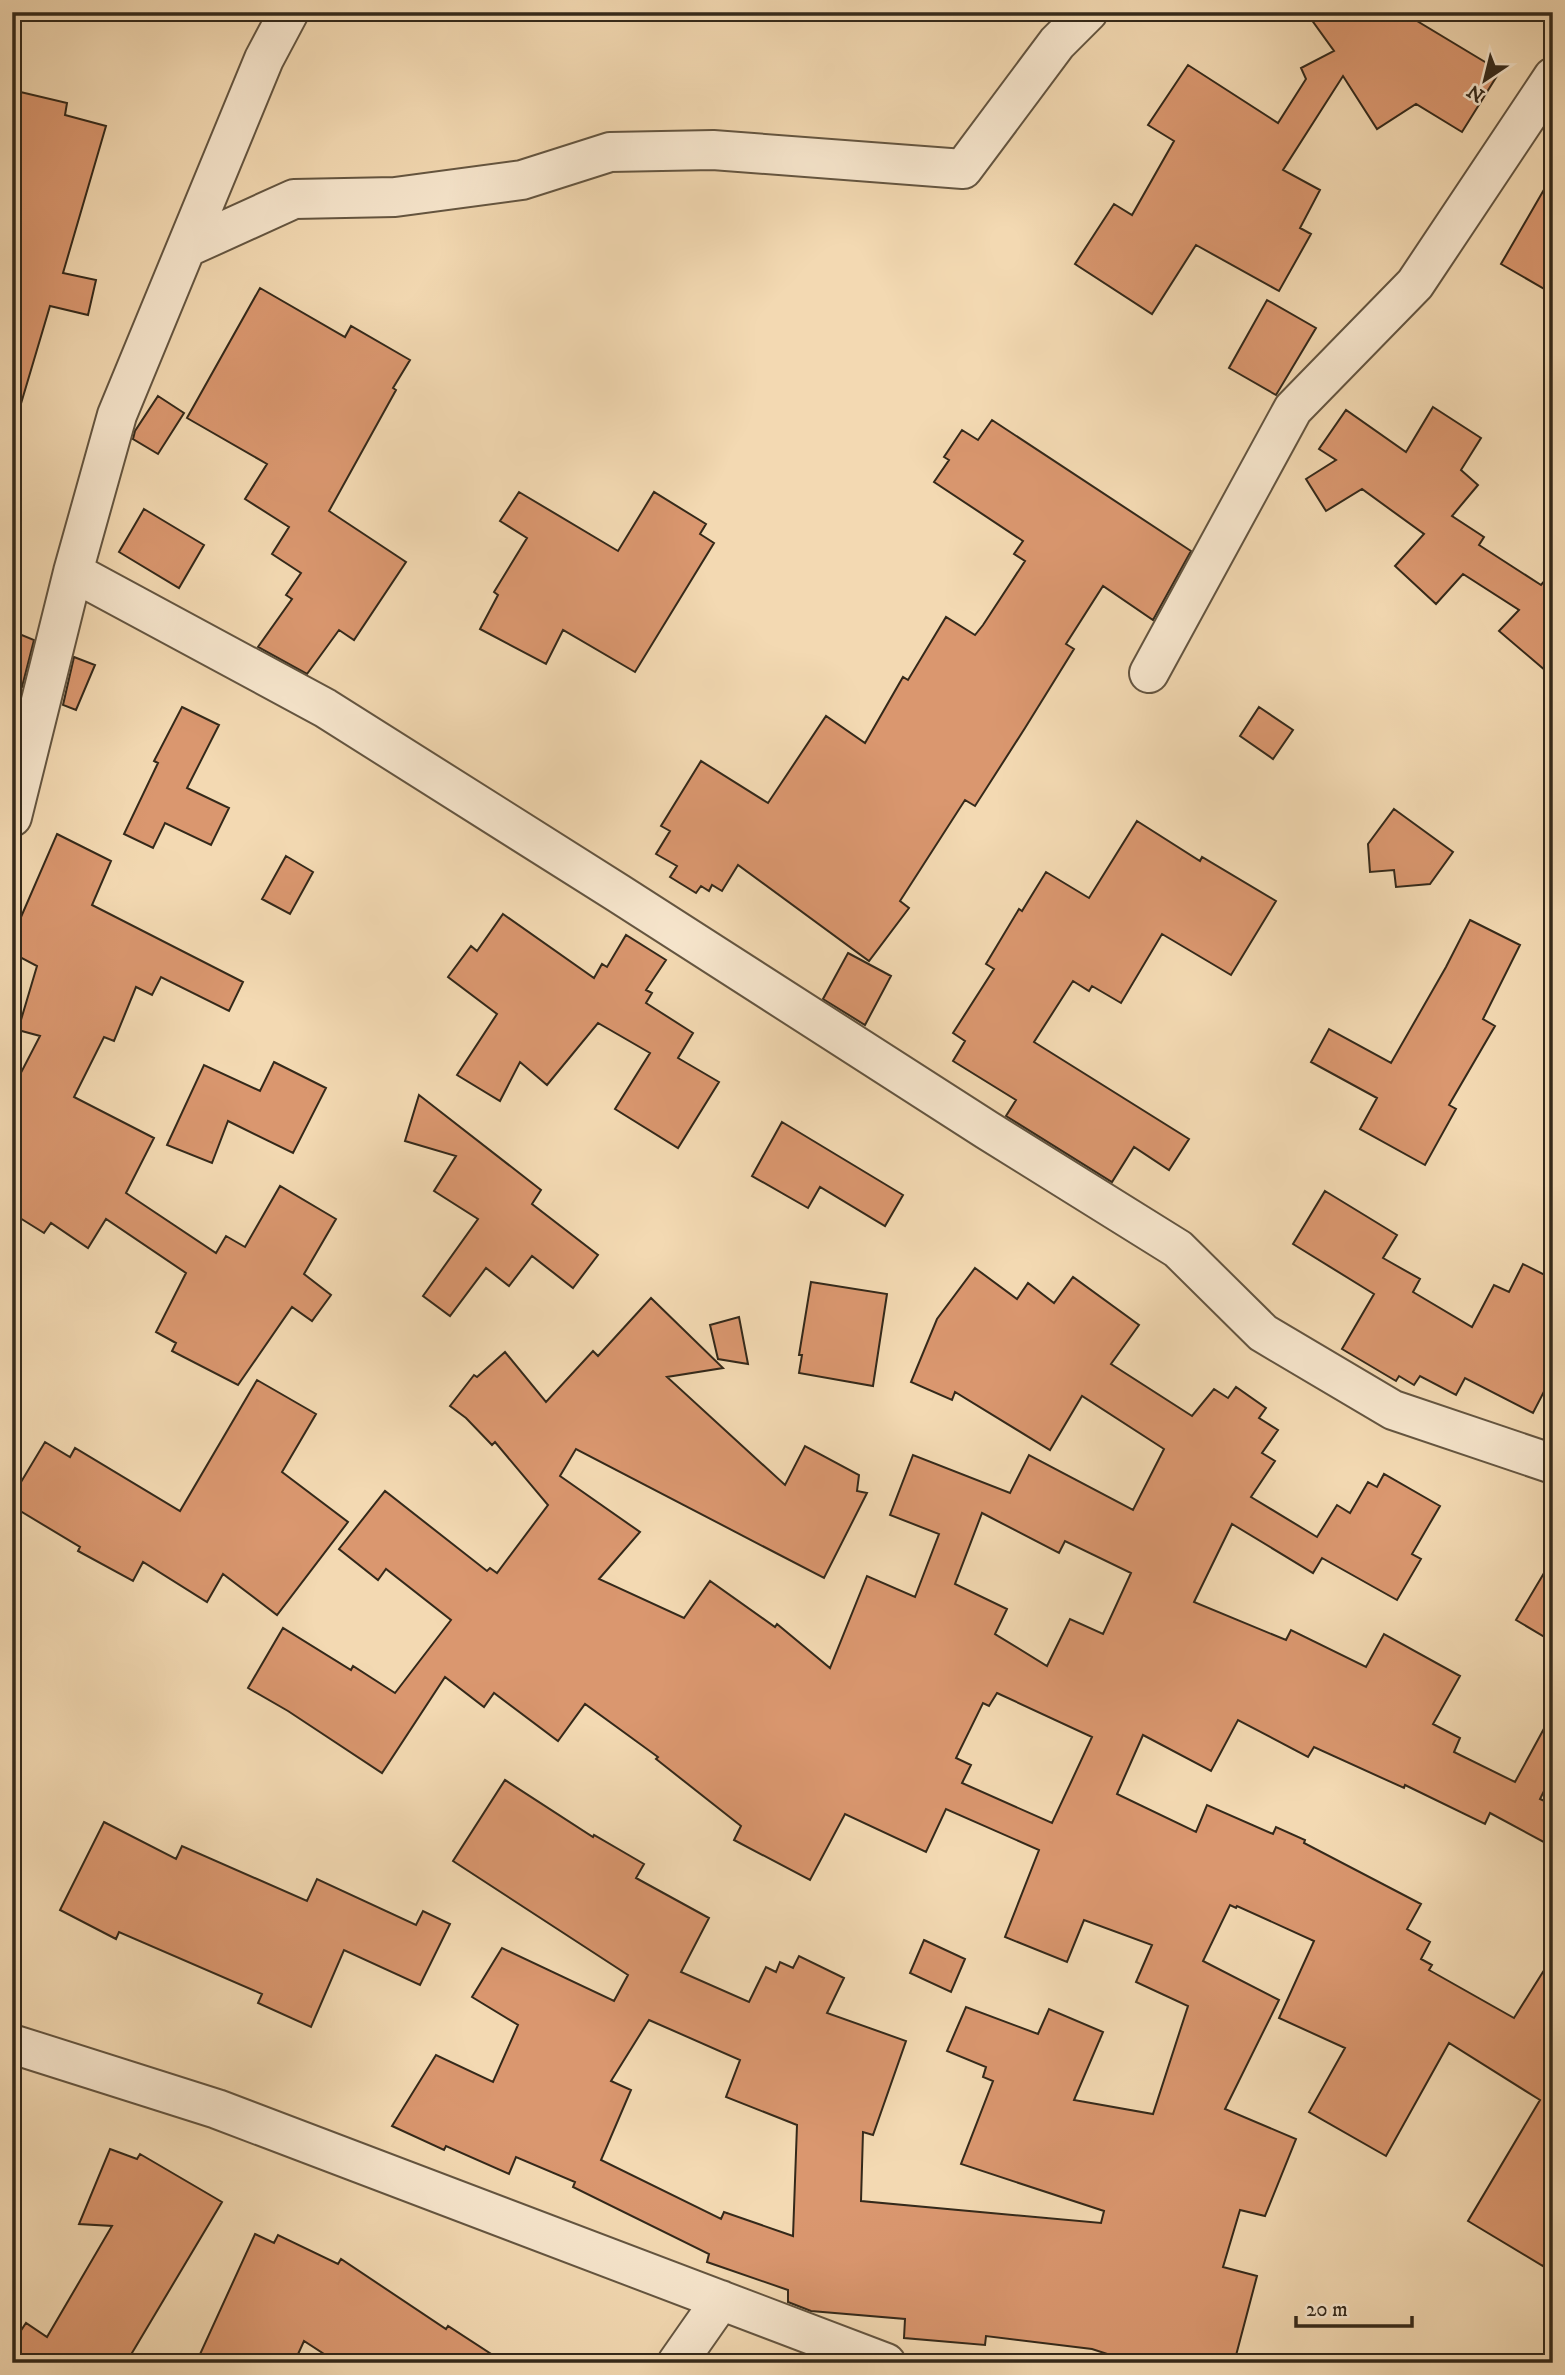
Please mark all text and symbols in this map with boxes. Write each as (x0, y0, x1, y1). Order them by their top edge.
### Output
north arrow (1450, 46, 1520, 116)
text: N (1463, 79, 1489, 107)
scale bar (1296, 2284, 1411, 2328)
text: 20 m (1306, 2297, 1348, 2323)

